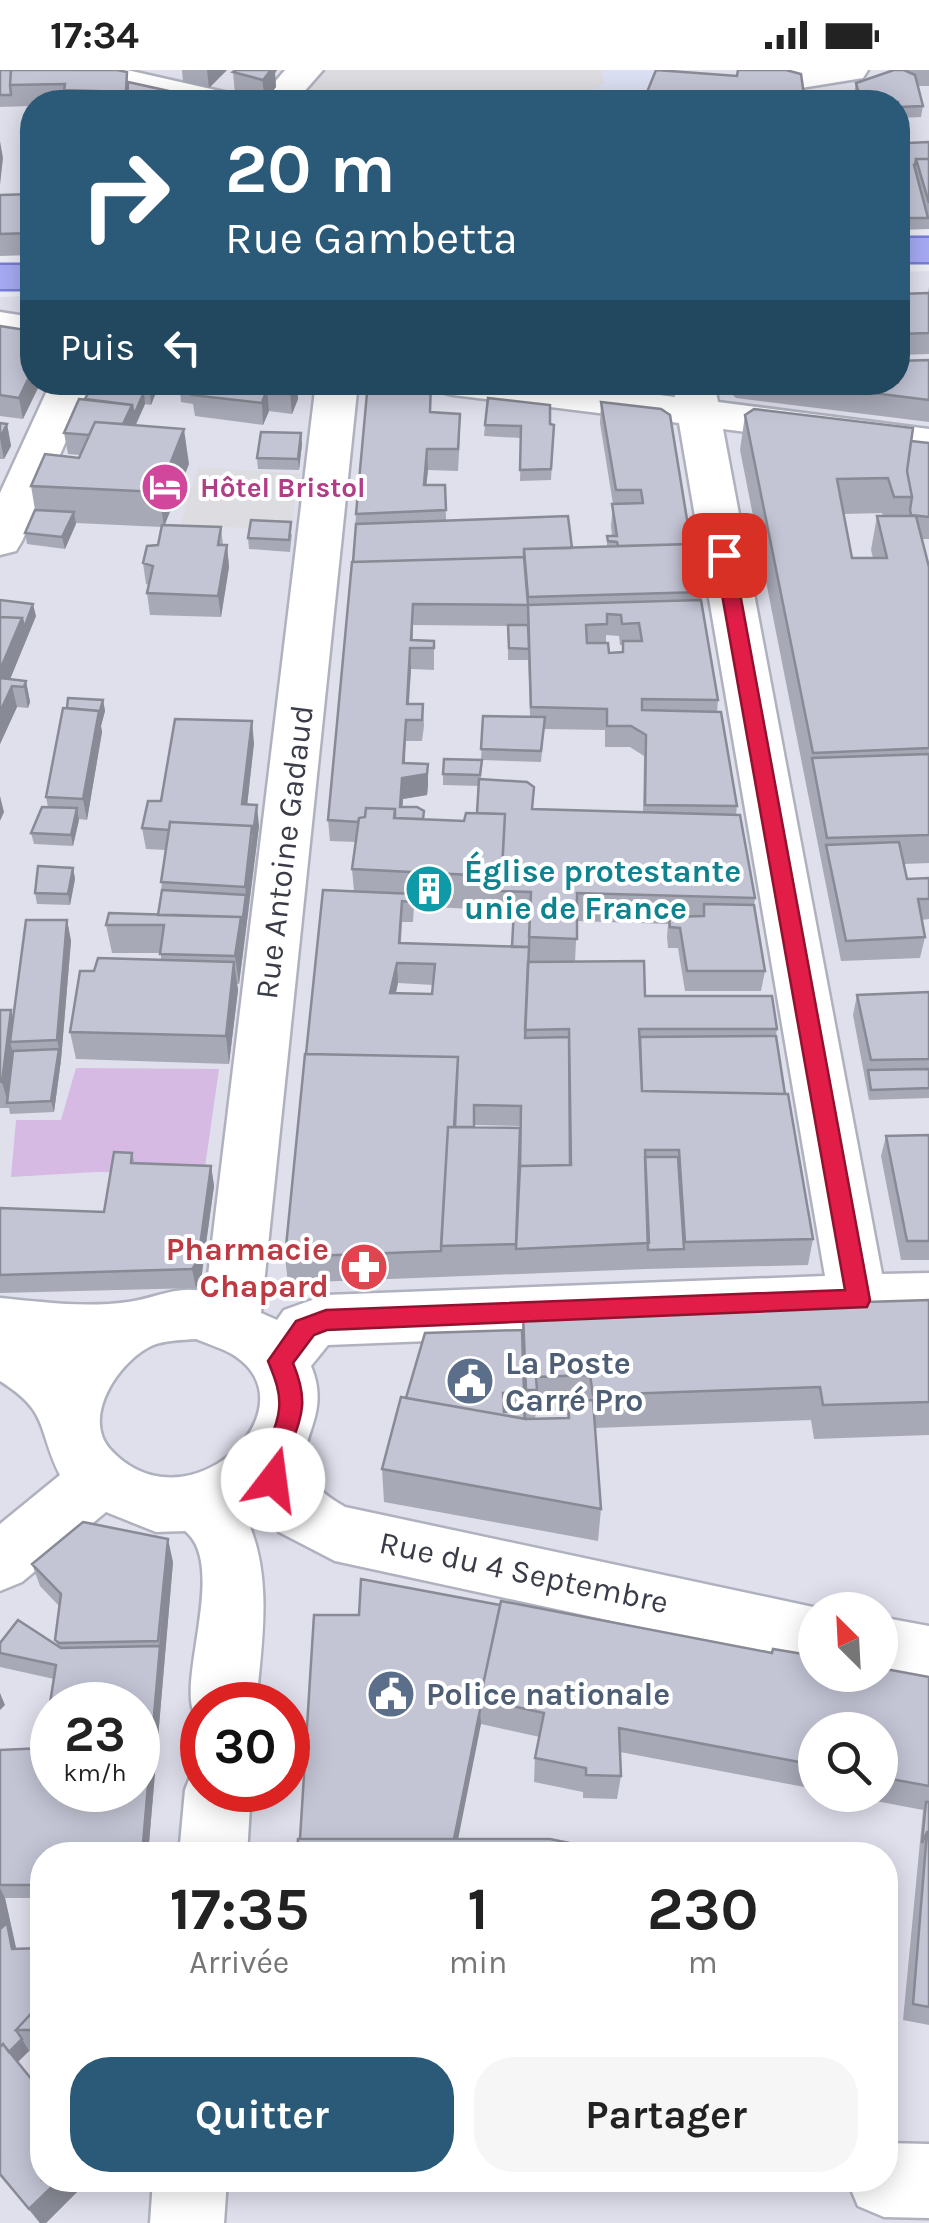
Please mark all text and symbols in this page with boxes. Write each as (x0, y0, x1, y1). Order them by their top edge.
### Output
text: 17:34 (50, 13, 139, 58)
text: 20 m (225, 128, 396, 210)
icon: right (60, 130, 190, 260)
text: Rue Gambetta (225, 212, 518, 264)
icon: left (155, 320, 210, 375)
text: Puis (60, 325, 135, 370)
hotel icon: Hôtel Bristol (139, 461, 191, 513)
place label: Hôtel Bristol (200, 471, 366, 504)
pin (682, 513, 767, 598)
icon: arrive (697, 528, 752, 583)
street label: Rue Antoine Gadaud (248, 703, 321, 1001)
place label: Église protestante unie de France (464, 851, 741, 927)
building icon: Église protestante unie de France (403, 863, 455, 915)
place label: Pharmacie Chapard (166, 1231, 329, 1305)
pharmacy icon: Pharmacie Chapard (338, 1241, 390, 1293)
place label: La Poste Carré Pro (505, 1345, 643, 1419)
public building icon: La Poste Carré Pro (444, 1355, 496, 1407)
position arrow (221, 1428, 325, 1532)
street label: Rue du 4 Septembre (376, 1524, 672, 1621)
north arrow (798, 1592, 898, 1692)
map controls (798, 1592, 898, 1812)
public building icon: Police nationale (365, 1668, 417, 1720)
place label: Police nationale (426, 1676, 670, 1713)
speed limit sign: 30 (180, 1682, 310, 1812)
text: 23 (64, 1705, 126, 1764)
button: search (798, 1712, 898, 1812)
text: km/h (63, 1758, 127, 1787)
text: 17:35 (169, 1874, 309, 1944)
text: 1 (467, 1874, 489, 1944)
text: 230 (647, 1874, 758, 1944)
text: Arrivée (189, 1944, 289, 1981)
text: min (449, 1944, 507, 1981)
text: m (688, 1944, 718, 1981)
button: Quitter (70, 2057, 454, 2172)
button: Partager (474, 2057, 858, 2172)

